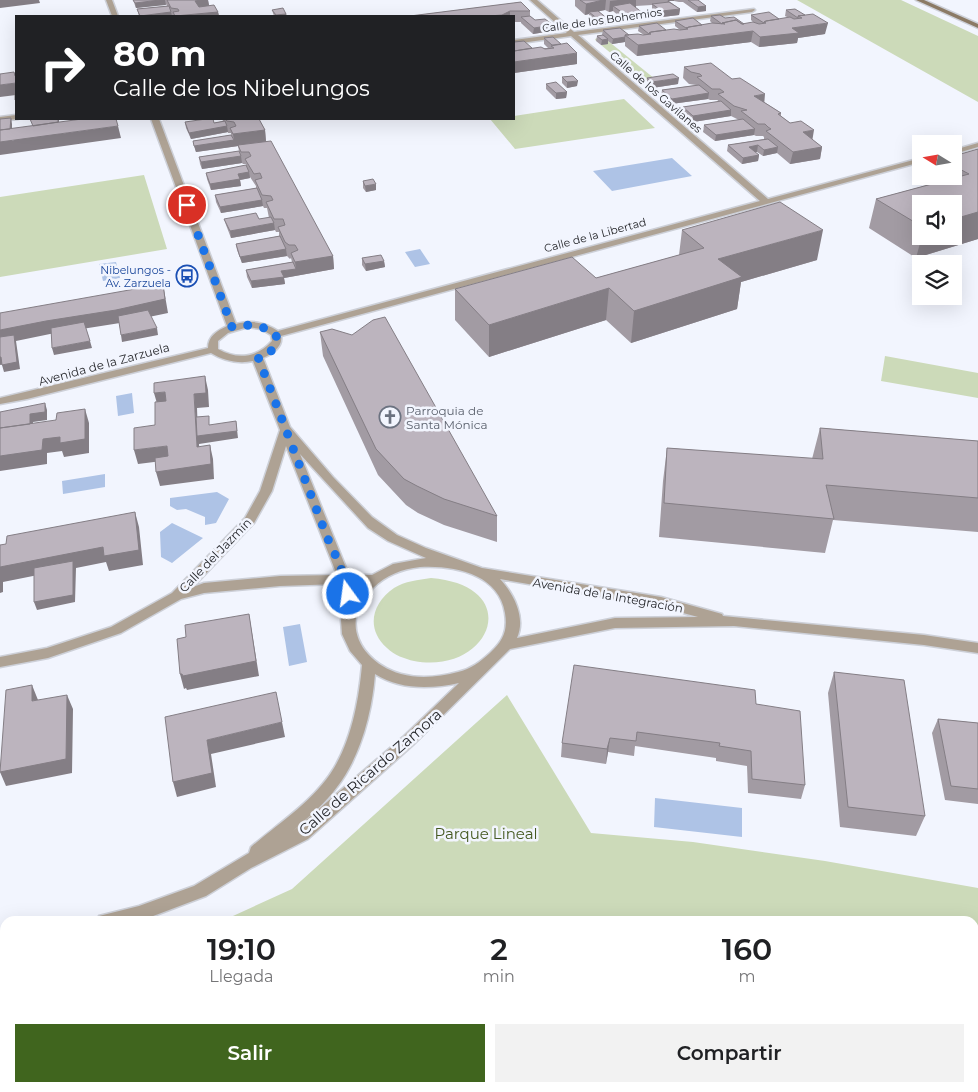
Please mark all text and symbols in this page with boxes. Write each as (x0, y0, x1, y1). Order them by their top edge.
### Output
street label: Calle de los Bohemios (541, 5, 663, 35)
text: 80 m (113, 32, 207, 75)
icon: right (30, 35, 95, 100)
street label: Calle de los Gavilanes (607, 48, 705, 136)
text: Calle de los Nibelungos (113, 75, 370, 102)
north arrow (912, 135, 962, 185)
map controls (912, 135, 962, 305)
pin (166, 184, 208, 226)
icon: arrive (173, 191, 201, 219)
button: sound (912, 195, 962, 245)
street label: Calle de la Libertad (542, 215, 648, 255)
button: layers (912, 255, 962, 305)
place label: Nibelungos - Av. Zarzuela (100, 263, 171, 290)
bus stop icon: Nibelungos - Av. Zarzuela (175, 264, 199, 288)
street label: Avenida de la Zarzuela (37, 339, 171, 389)
place label: Parroquia de Santa Mónica (406, 403, 488, 432)
church icon: Parroquia de Santa Mónica (378, 405, 402, 429)
street label: Calle del Jazmín (176, 515, 254, 595)
position arrow (321, 567, 373, 619)
street label: Avenida de la Integración (532, 574, 684, 616)
street label: Calle de Ricardo Zamora (295, 705, 445, 839)
park label: Parque Lineal (434, 824, 538, 843)
text: 19:10 (207, 931, 276, 968)
text: 2 (490, 931, 508, 968)
text: 160 (722, 931, 772, 968)
text: Llegada (209, 967, 273, 986)
text: min (483, 967, 515, 986)
text: m (738, 967, 755, 986)
button: Salir (15, 1024, 485, 1082)
button: Compartir (495, 1024, 964, 1082)

